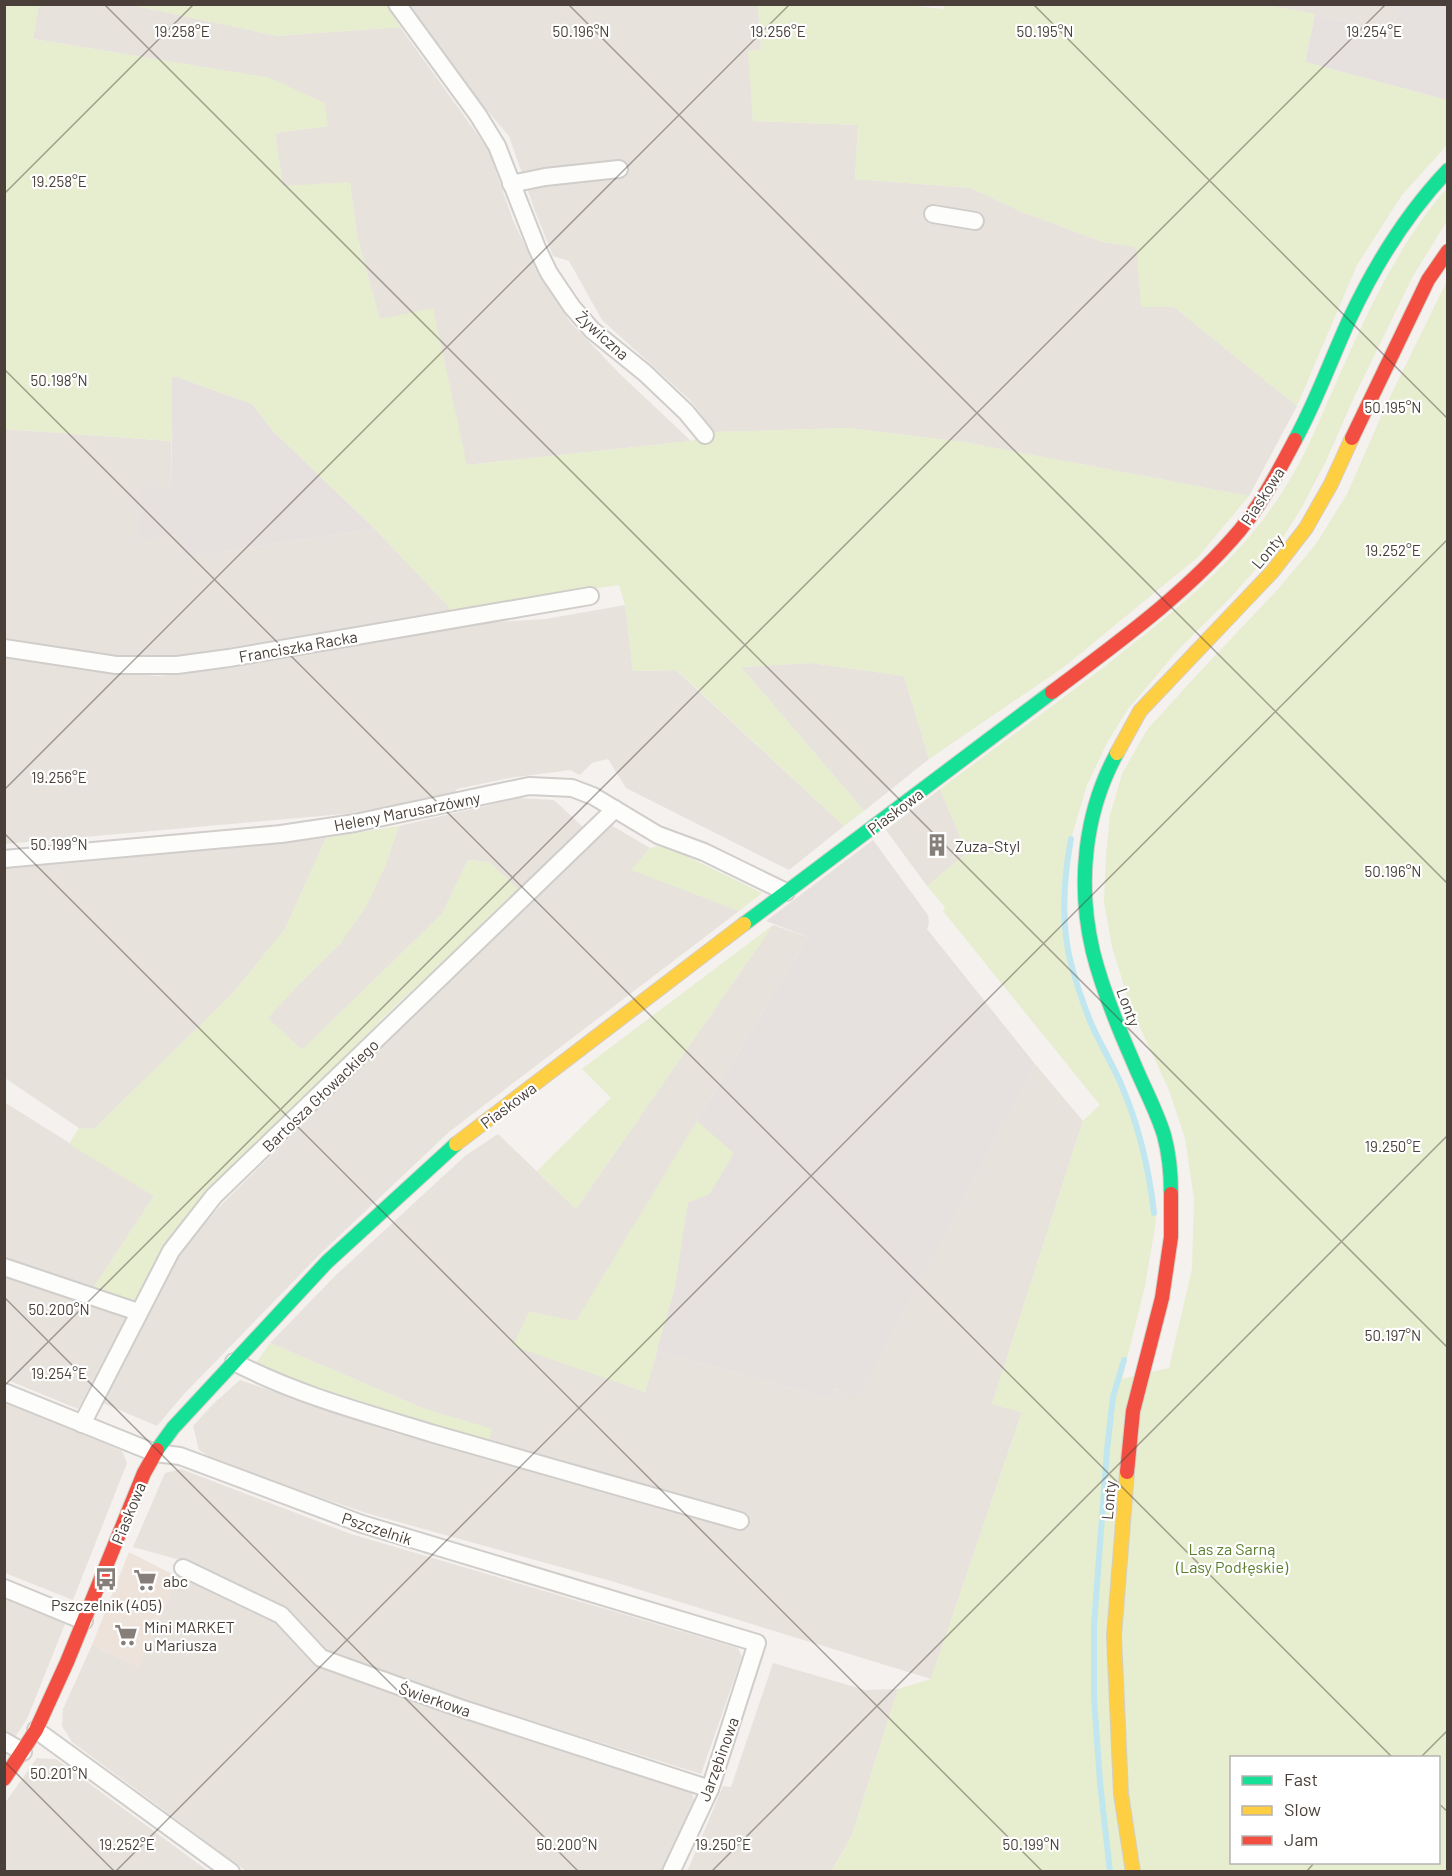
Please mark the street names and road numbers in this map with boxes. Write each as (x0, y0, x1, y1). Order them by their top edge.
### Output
street label: Żywiczna (573, 307, 633, 363)
street label: Piaskowa (1236, 464, 1288, 528)
street label: Lonty (1247, 529, 1287, 572)
street label: Franciszka Racka (237, 626, 359, 666)
street label: Piaskowa (863, 784, 927, 838)
street label: Heleny Marusarzówny (332, 787, 482, 835)
street label: Lonty (1113, 985, 1145, 1029)
street label: Bartosza Głowackiego (258, 1035, 382, 1155)
street label: Piaskowa (476, 1078, 540, 1132)
street label: Piaskowa (107, 1479, 149, 1547)
street label: Lonty (1097, 1479, 1119, 1521)
street label: Pszczelnik (340, 1508, 414, 1548)
street label: Świerkowa (396, 1678, 474, 1720)
street label: Jarzębinowa (694, 1714, 742, 1804)

